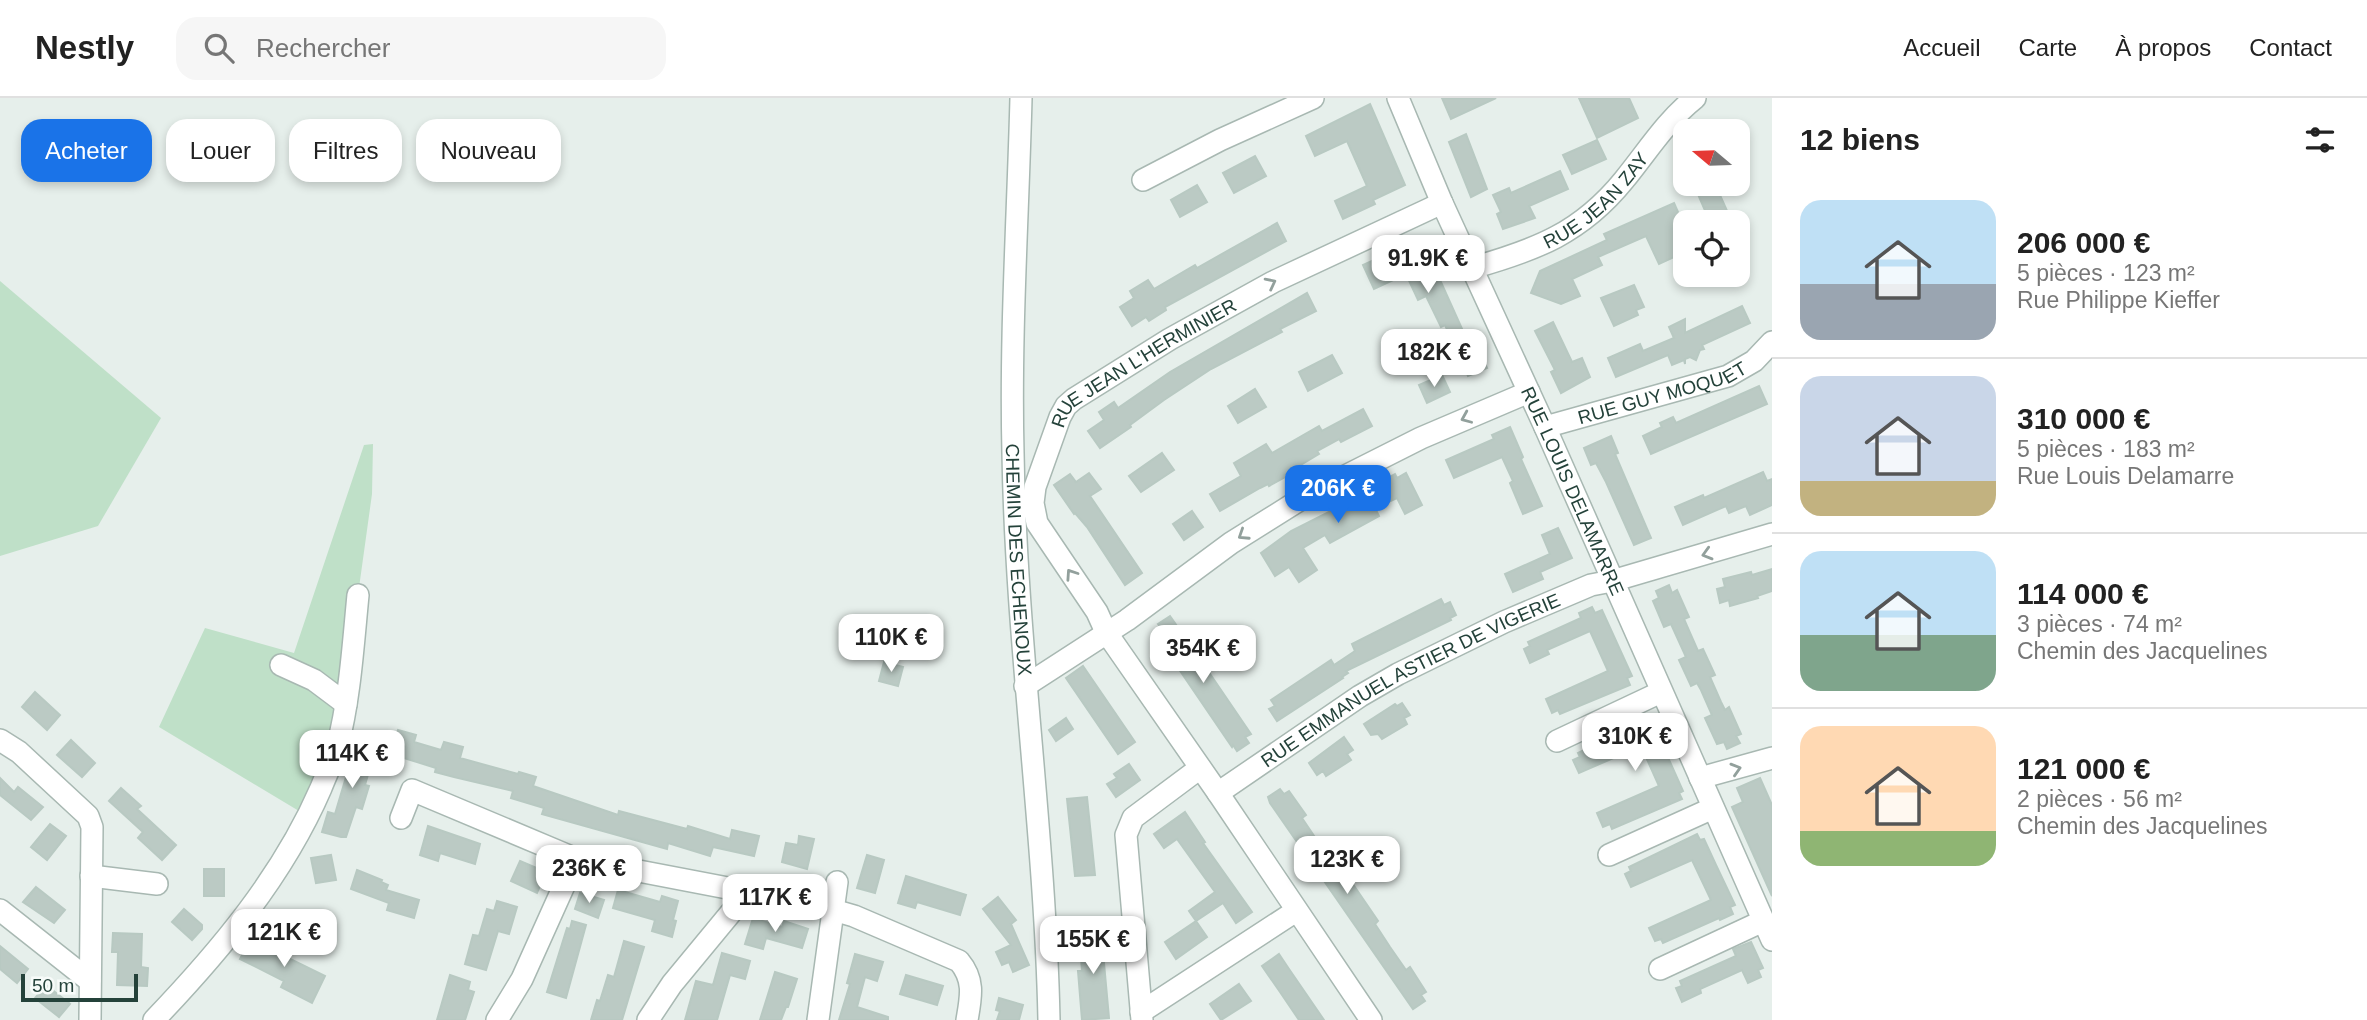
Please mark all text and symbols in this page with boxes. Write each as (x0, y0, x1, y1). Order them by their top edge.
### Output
search box (176, 17, 666, 80)
text: Nestly (35, 29, 134, 66)
icon: search (200, 29, 238, 67)
text: Rechercher (256, 33, 390, 63)
text: Accueil (1903, 34, 1981, 61)
text: Carte (2019, 34, 2077, 61)
text: À propos (2115, 34, 2211, 61)
text: Contact (2249, 34, 2332, 61)
chip: Acheter (21, 119, 152, 182)
chip: Louer (166, 119, 275, 182)
chip: Filtres (289, 119, 402, 182)
chip: Nouveau (416, 119, 561, 182)
north arrow (1673, 119, 1750, 196)
map controls (1673, 119, 1750, 287)
icon: filters (2301, 121, 2339, 159)
text: 12 biens (1800, 123, 1920, 156)
street label: RUE JEAN ZAY (1540, 148, 1652, 252)
button: locate (1673, 210, 1750, 287)
text: 206 000 € (2017, 226, 2150, 259)
icon: home (1856, 228, 1940, 312)
pin: 91.9K € (1363, 236, 1493, 295)
text: 91.9K € (1388, 245, 1468, 271)
text: 5 pièces · 123 m² (2017, 260, 2195, 286)
one-way arrow (1264, 278, 1276, 292)
text: Rue Philippe Kieffer (2017, 287, 2220, 313)
street label: RUE JEAN L'HERMINIER (1047, 294, 1240, 430)
pin: 182K € (1377, 330, 1491, 389)
text: 182K € (1397, 339, 1471, 365)
street label: RUE GUY MOQUET (1575, 357, 1750, 428)
street label: RUE LOUIS DELAMARRE (1517, 383, 1629, 598)
text: 310 000 € (2017, 402, 2150, 435)
icon: home (1856, 404, 1940, 488)
one-way arrow (1461, 410, 1473, 424)
text: 5 pièces · 183 m² (2017, 436, 2195, 462)
street label: CHEMIN DES ECHENOUX (1002, 443, 1036, 677)
text: Rue Louis Delamarre (2017, 463, 2234, 489)
pin: 206K € (1281, 466, 1395, 525)
text: 206K € (1301, 475, 1375, 501)
one-way arrow (1238, 527, 1251, 540)
one-way arrow (1701, 546, 1713, 560)
one-way arrow (1066, 568, 1079, 581)
text: 114 000 € (2017, 577, 2149, 610)
icon: home (1856, 579, 1940, 663)
street label: RUE EMMANUEL ASTIER DE VIGERIE (1257, 589, 1563, 771)
text: 3 pièces · 74 m² (2017, 611, 2182, 637)
pin: 110K € (834, 614, 948, 674)
text: 110K € (855, 624, 927, 650)
pin: 354K € (1146, 626, 1260, 685)
text: 354K € (1166, 635, 1240, 661)
text: Chemin des Jacquelines (2017, 638, 2268, 664)
pin: 310K € (1578, 714, 1692, 773)
text: 310K € (1598, 723, 1672, 749)
pin: 114K € (295, 730, 409, 790)
text: 114K € (316, 740, 388, 766)
text: 121 000 € (2017, 752, 2150, 785)
icon: home (1856, 754, 1940, 838)
one-way arrow (1730, 762, 1742, 777)
text: 2 pièces · 56 m² (2017, 786, 2182, 812)
text: Chemin des Jacquelines (2017, 813, 2268, 839)
pin: 123K € (1290, 836, 1404, 896)
pin: 236K € (532, 846, 646, 905)
text: 123K € (1310, 846, 1384, 872)
text: 236K € (552, 855, 626, 881)
pin: 117K € (718, 874, 832, 934)
text: 117K € (739, 884, 811, 910)
pin: 121K € (227, 910, 341, 969)
pin: 155K € (1036, 916, 1150, 976)
text: 121K € (247, 919, 321, 945)
text: 155K € (1056, 926, 1130, 952)
scale bar (21, 971, 138, 1003)
text: 50 m (32, 975, 74, 996)

